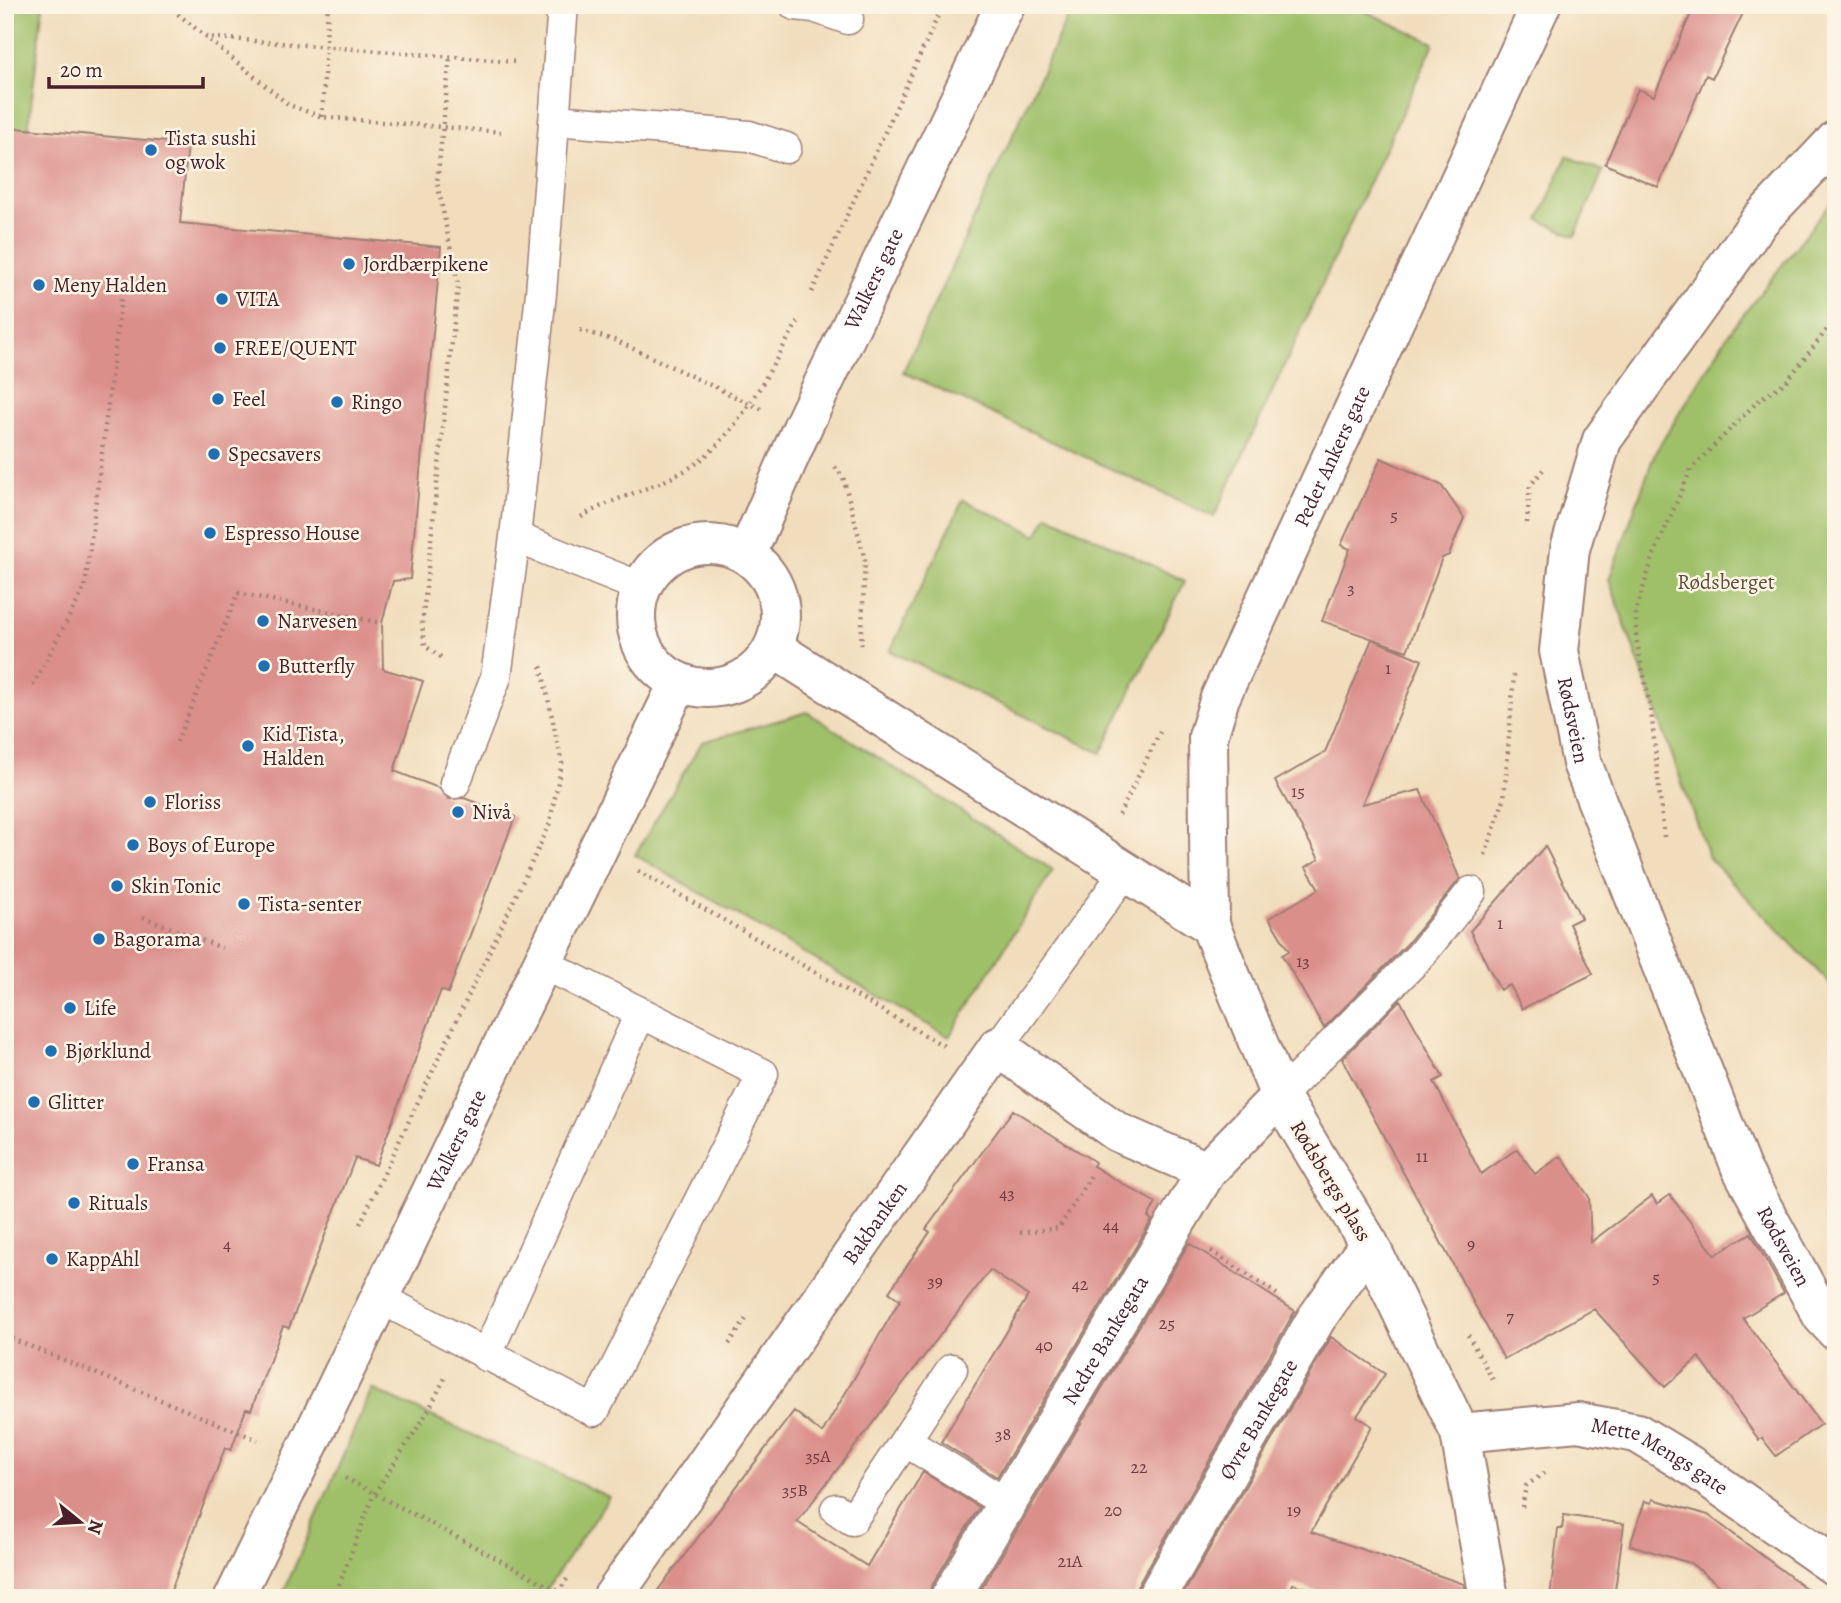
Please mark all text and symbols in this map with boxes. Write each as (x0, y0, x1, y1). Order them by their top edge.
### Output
scale bar (49, 46, 203, 90)
text: 20 m (60, 56, 103, 84)
place label: Tista sushi og wok (165, 124, 257, 176)
marker: Tista sushi og wok (143, 142, 159, 158)
street label: Walkers gate (837, 223, 910, 335)
place label: Jordbærpikene (363, 250, 488, 278)
marker: Jordbærpikene (341, 256, 357, 272)
place label: Meny Halden (53, 271, 167, 299)
marker: Meny Halden (31, 277, 47, 293)
place label: VITA (235, 285, 280, 313)
marker: VITA (214, 291, 230, 307)
place label: FREE/QUENT (234, 334, 357, 362)
marker: FREE/QUENT (212, 340, 228, 356)
street label: Peder Ankers gate (1287, 381, 1377, 532)
place label: Feel (232, 385, 266, 413)
place label: Ringo (351, 388, 402, 416)
marker: Feel (210, 391, 226, 407)
marker: Ringo (329, 394, 345, 410)
place label: Specsavers (228, 440, 321, 468)
marker: Specsavers (206, 446, 222, 462)
house number: 5 (1390, 503, 1398, 527)
place label: Espresso House (224, 519, 360, 547)
marker: Espresso House (202, 525, 218, 541)
park label: Rødsberget (1677, 568, 1775, 596)
house number: 3 (1347, 576, 1355, 600)
place label: Narvesen (277, 607, 358, 635)
marker: Narvesen (255, 613, 271, 629)
place label: Butterfly (278, 652, 355, 680)
house number: 1 (1385, 656, 1391, 680)
marker: Butterfly (256, 658, 272, 674)
street label: Rødsveien (1551, 674, 1596, 766)
place label: Kid Tista, Halden (262, 720, 345, 772)
marker: Kid Tista, Halden (240, 738, 256, 754)
house number: 15 (1291, 779, 1305, 803)
place label: Floriss (164, 788, 221, 816)
marker: Floriss (142, 794, 158, 810)
place label: Nivå (472, 798, 512, 826)
marker: Nivå (450, 804, 466, 820)
place label: Boys of Europe (147, 831, 275, 859)
marker: Boys of Europe (125, 837, 141, 853)
place label: Skin Tonic (131, 872, 221, 900)
marker: Skin Tonic (109, 878, 125, 894)
place label: Tista-senter (258, 890, 362, 918)
marker: Tista-senter (236, 896, 252, 912)
house number: 1 (1497, 911, 1503, 935)
place label: Bagorama (113, 925, 201, 953)
marker: Bagorama (91, 931, 107, 947)
house number: 13 (1296, 949, 1310, 973)
place label: Life (84, 994, 117, 1022)
marker: Life (62, 1000, 78, 1016)
place label: Bjørklund (65, 1037, 152, 1065)
marker: Bjørklund (43, 1043, 59, 1059)
street label: Walkers gate (419, 1085, 493, 1196)
place label: Glitter (48, 1088, 104, 1116)
marker: Glitter (26, 1094, 42, 1110)
street label: Rødsbergs plass (1284, 1115, 1378, 1247)
house number: 11 (1416, 1144, 1428, 1168)
place label: Fransa (147, 1150, 205, 1178)
marker: Fransa (125, 1156, 141, 1172)
street label: Bakbanken (836, 1176, 914, 1270)
house number: 43 (999, 1181, 1015, 1205)
place label: Rituals (88, 1189, 148, 1217)
marker: Rituals (66, 1195, 82, 1211)
street label: Rødsveien (1750, 1201, 1817, 1291)
house number: 44 (1103, 1213, 1119, 1237)
house number: 4 (223, 1232, 231, 1256)
house number: 9 (1467, 1232, 1475, 1256)
place label: KappAhl (66, 1245, 139, 1273)
marker: KappAhl (44, 1251, 60, 1267)
house number: 5 (1652, 1265, 1660, 1289)
house number: 39 (927, 1269, 943, 1293)
street label: Nedre Bankegata (1055, 1270, 1155, 1410)
house number: 42 (1072, 1272, 1089, 1296)
house number: 7 (1506, 1304, 1514, 1328)
house number: 25 (1159, 1311, 1175, 1335)
house number: 40 (1035, 1333, 1053, 1357)
street label: Øvre Bankegate (1213, 1354, 1304, 1485)
street label: Mette Mengs gate (1589, 1411, 1734, 1501)
house number: 38 (995, 1422, 1011, 1446)
house number: 35A (805, 1444, 831, 1468)
house number: 22 (1130, 1455, 1148, 1479)
house number: 35B (782, 1478, 808, 1502)
north arrow (46, 1488, 116, 1558)
house number: 20 (1104, 1498, 1122, 1522)
house number: 19 (1287, 1498, 1301, 1522)
text: N (81, 1516, 110, 1538)
house number: 21A (1057, 1549, 1083, 1573)

